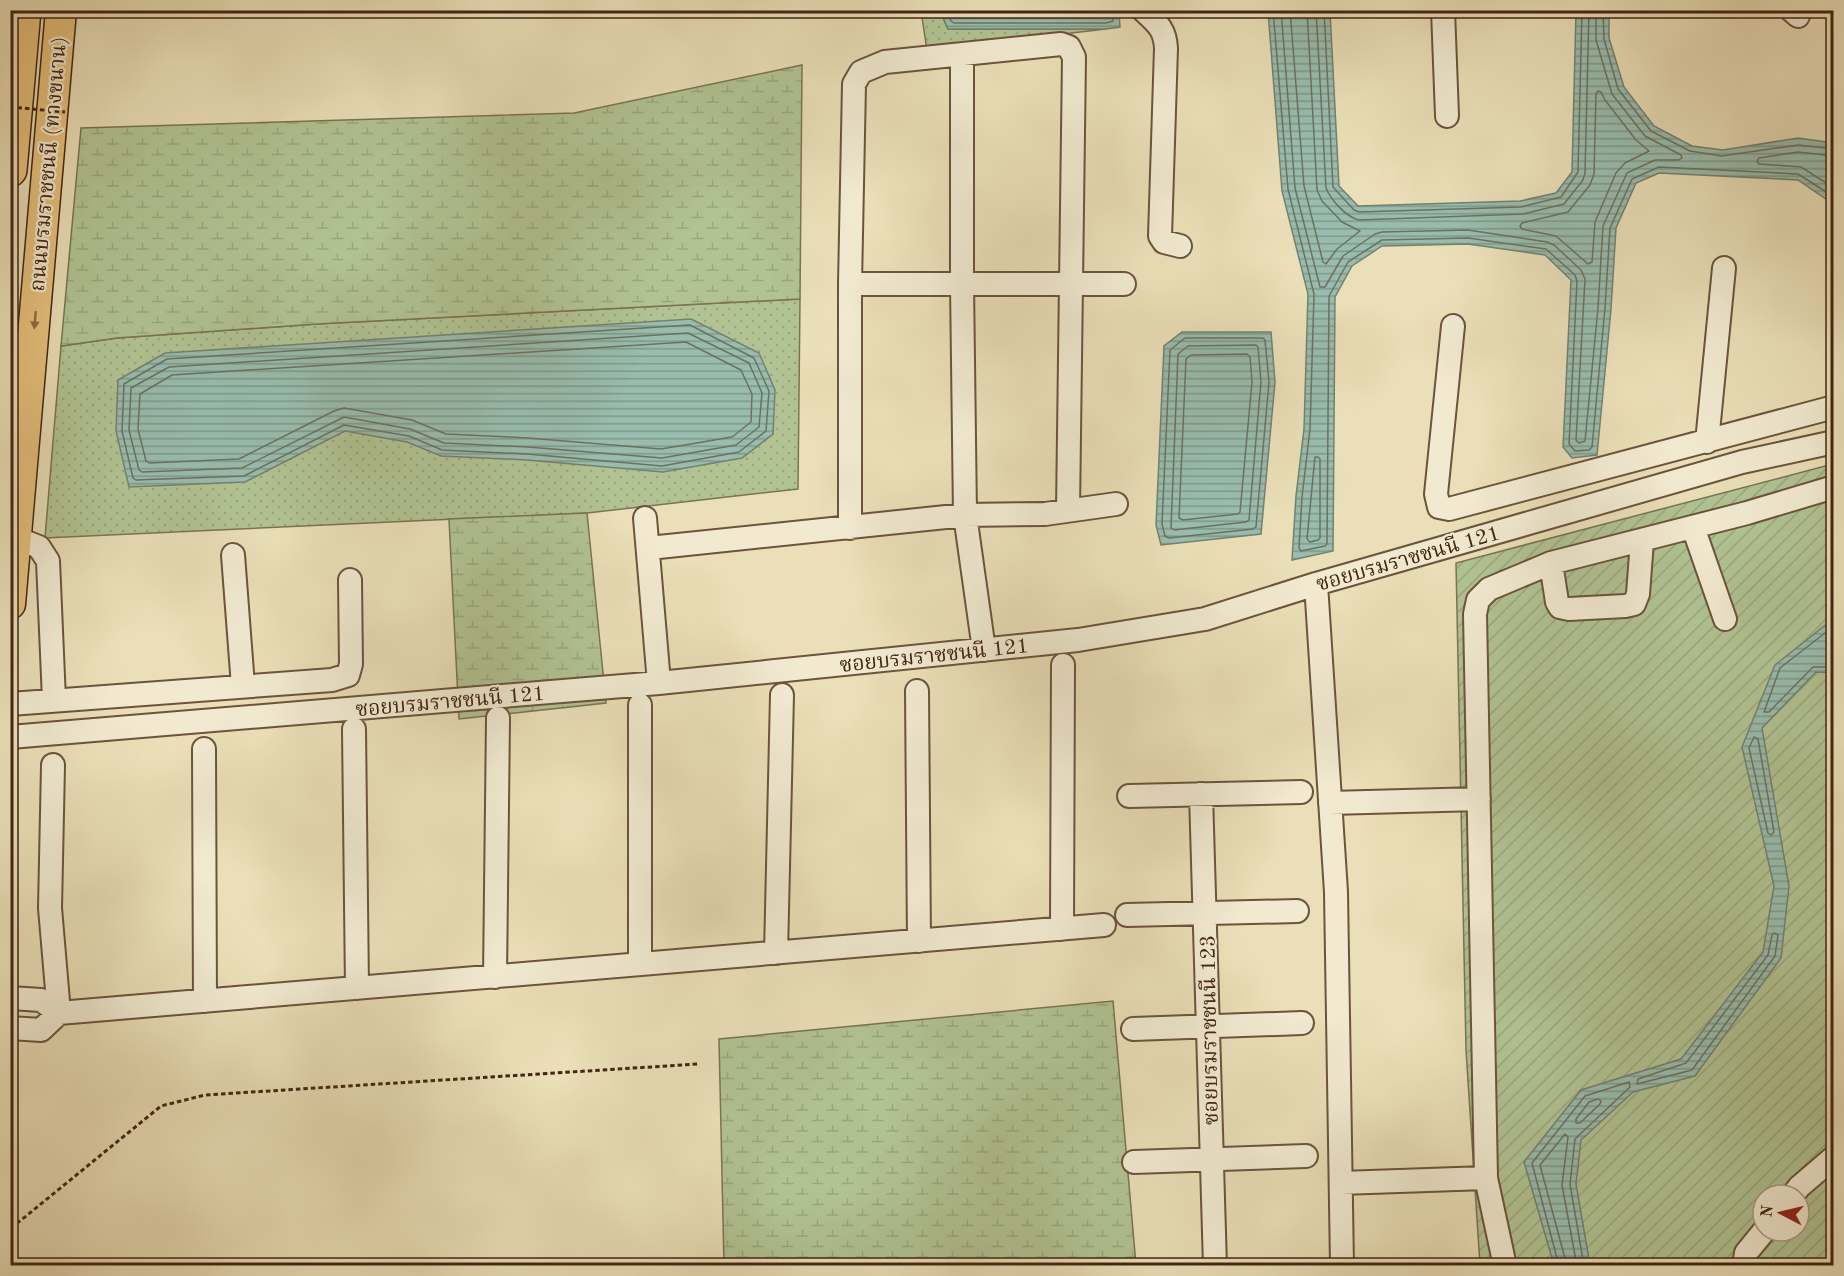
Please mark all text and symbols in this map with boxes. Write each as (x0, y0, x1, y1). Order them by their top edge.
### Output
street label: ถนนบรมราชชนนี (ทางขนาน) (25, 36, 71, 292)
one-way arrow (30, 310, 39, 329)
street label: ซอยบรมราชชนนี 121 (1313, 520, 1503, 596)
street label: ซอยบรมราชชนนี 121 (838, 633, 1030, 677)
street label: ซอยบรมราชชนนี 121 (354, 681, 546, 721)
street label: ซอยบรมราชชนนี 123 (1195, 935, 1223, 1125)
north arrow (1751, 1183, 1811, 1243)
text: N (1759, 1204, 1777, 1218)

